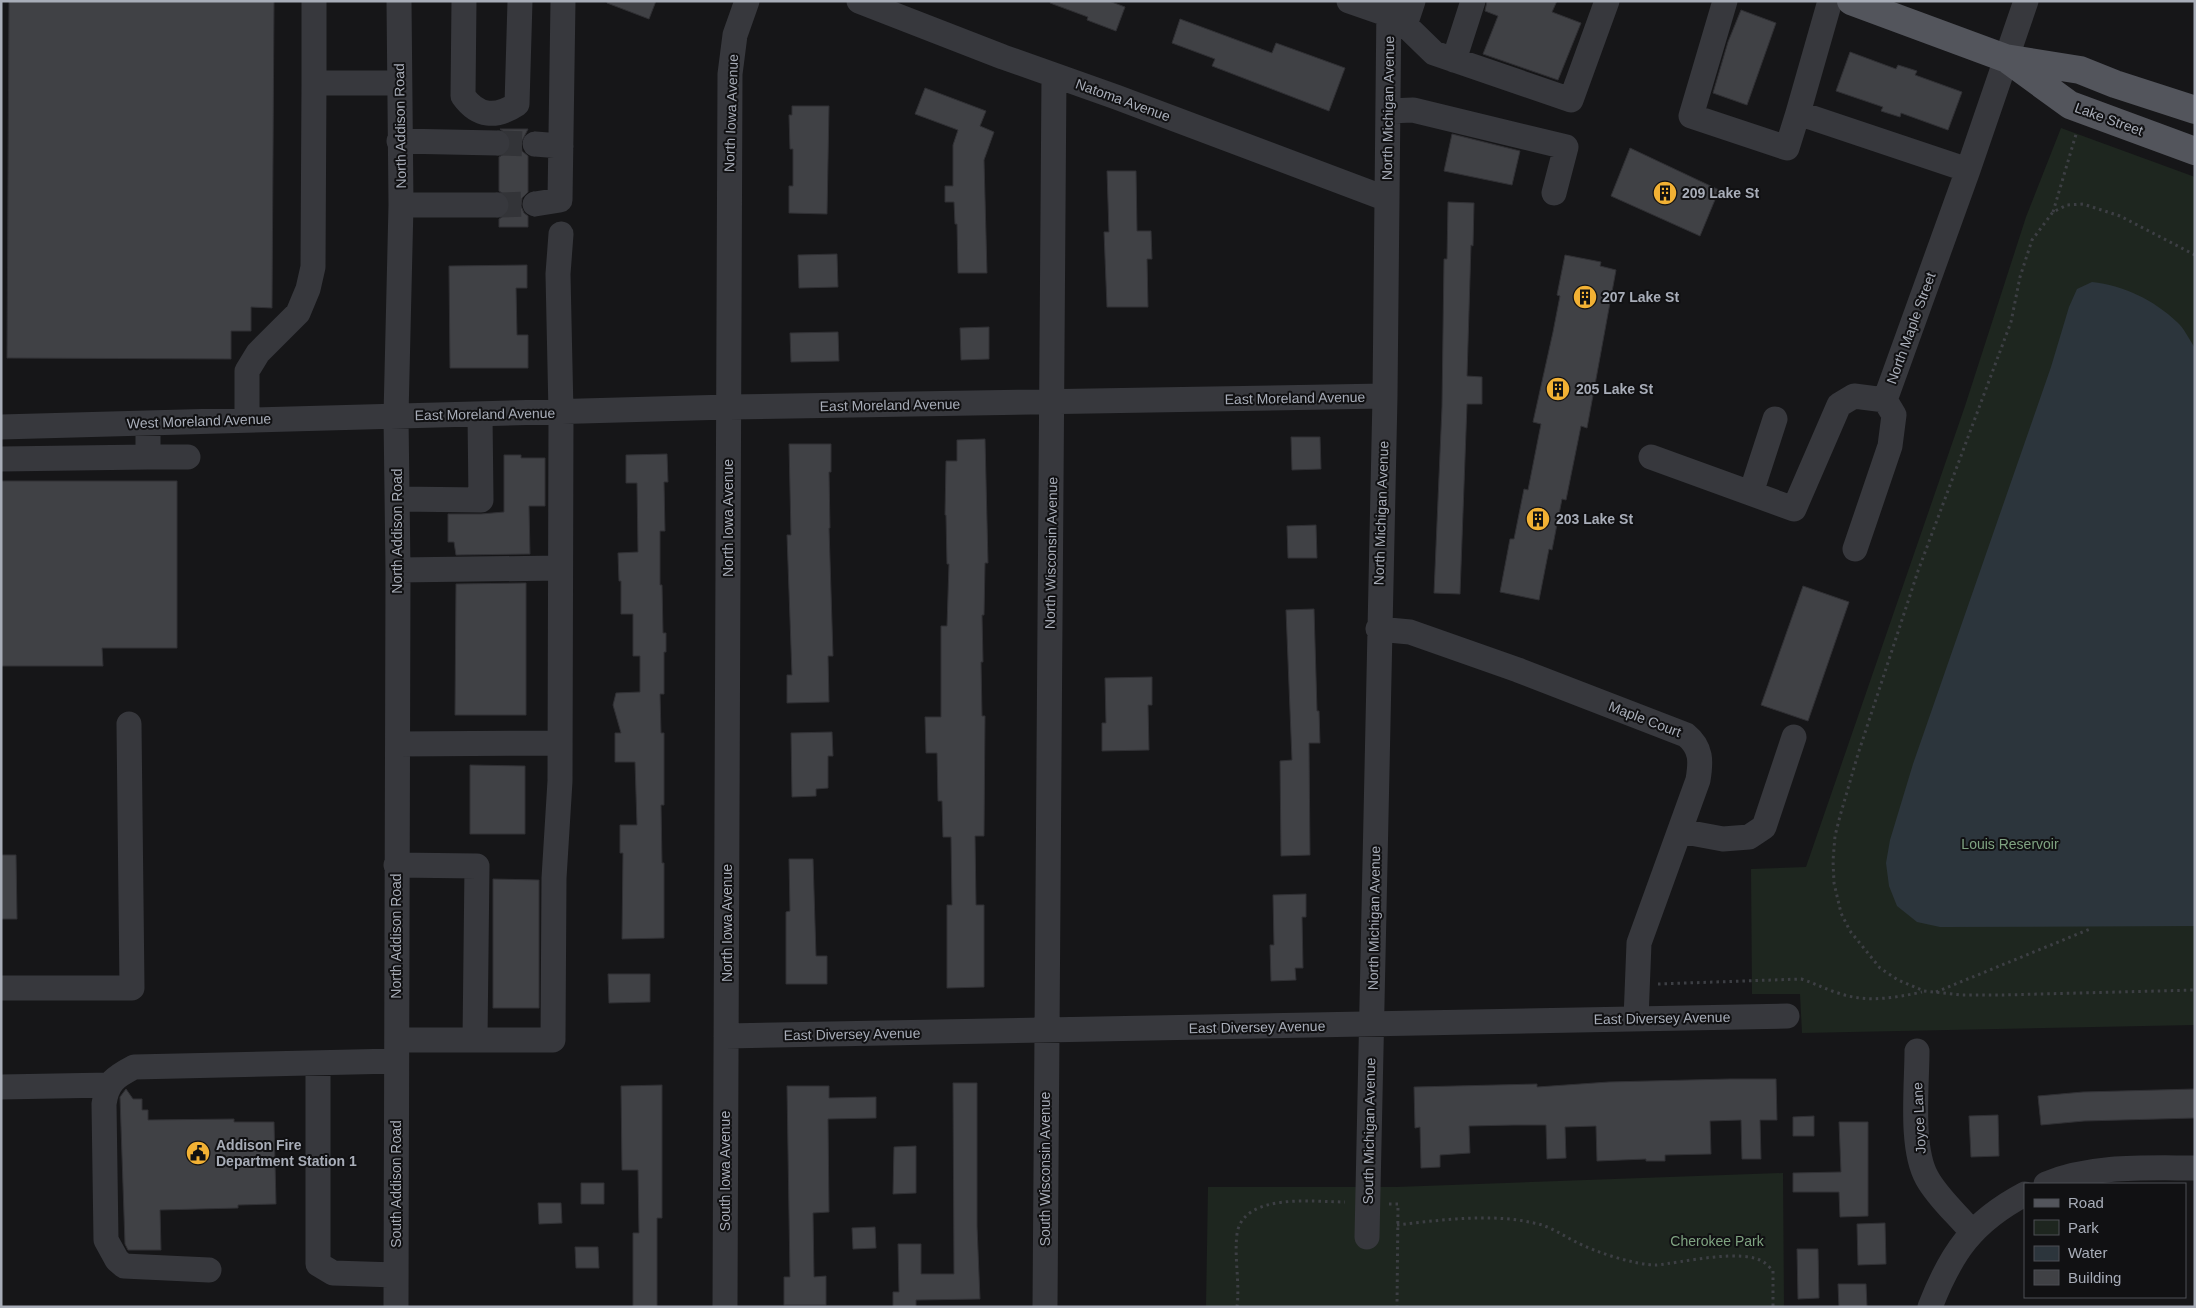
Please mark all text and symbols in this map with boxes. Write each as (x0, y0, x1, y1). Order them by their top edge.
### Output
street label: North Michigan Avenue (1379, 35, 1397, 180)
street label: North Iowa Avenue (721, 54, 741, 172)
street label: North Addison Road (391, 63, 409, 189)
street label: Natoma Avenue (1074, 75, 1173, 125)
street label: Lake Street (2073, 99, 2145, 139)
building icon: 209 Lake St (1652, 180, 1678, 206)
place label: 209 Lake St (1682, 185, 1759, 201)
street label: North Maple Street (1883, 270, 1939, 386)
building icon: 207 Lake St (1572, 284, 1598, 310)
place label: 207 Lake St (1602, 289, 1679, 305)
building icon: 205 Lake St (1545, 376, 1571, 402)
place label: 205 Lake St (1576, 381, 1653, 397)
street label: East Moreland Avenue (1225, 389, 1366, 407)
street label: East Moreland Avenue (820, 396, 961, 414)
street label: East Moreland Avenue (415, 405, 556, 423)
street label: West Moreland Avenue (127, 410, 272, 432)
street label: North Michigan Avenue (1370, 440, 1392, 585)
street label: North Iowa Avenue (720, 459, 736, 577)
street label: North Addison Road (389, 468, 405, 594)
street label: North Wisconsin Avenue (1042, 477, 1060, 629)
building icon: 203 Lake St (1525, 506, 1551, 532)
place label: 203 Lake St (1556, 511, 1633, 527)
street label: Maple Court (1607, 698, 1684, 740)
park label: Louis Reservoir (1961, 836, 2059, 852)
street label: North Michigan Avenue (1365, 845, 1383, 990)
street label: North Iowa Avenue (719, 864, 735, 982)
street label: North Addison Road (388, 873, 404, 999)
street label: East Diversey Avenue (1594, 1009, 1731, 1027)
street label: East Diversey Avenue (1189, 1018, 1326, 1036)
street label: East Diversey Avenue (784, 1025, 921, 1043)
street label: South Michigan Avenue (1360, 1057, 1378, 1205)
street label: Joyce Lane (1909, 1082, 1929, 1154)
street label: South Wisconsin Avenue (1037, 1091, 1053, 1246)
street label: South Iowa Avenue (717, 1111, 733, 1231)
street label: South Addison Road (388, 1120, 404, 1248)
place label: Addison Fire Department Station 1 (216, 1137, 357, 1169)
public building icon: Addison Fire Department Station 1 (185, 1140, 211, 1166)
legend (2024, 1183, 2186, 1298)
text: Road (2068, 1194, 2104, 1211)
text: Park (2068, 1219, 2099, 1236)
park label: Cherokee Park (1670, 1233, 1765, 1249)
text: Water (2068, 1244, 2107, 1261)
text: Building (2068, 1269, 2121, 1286)

